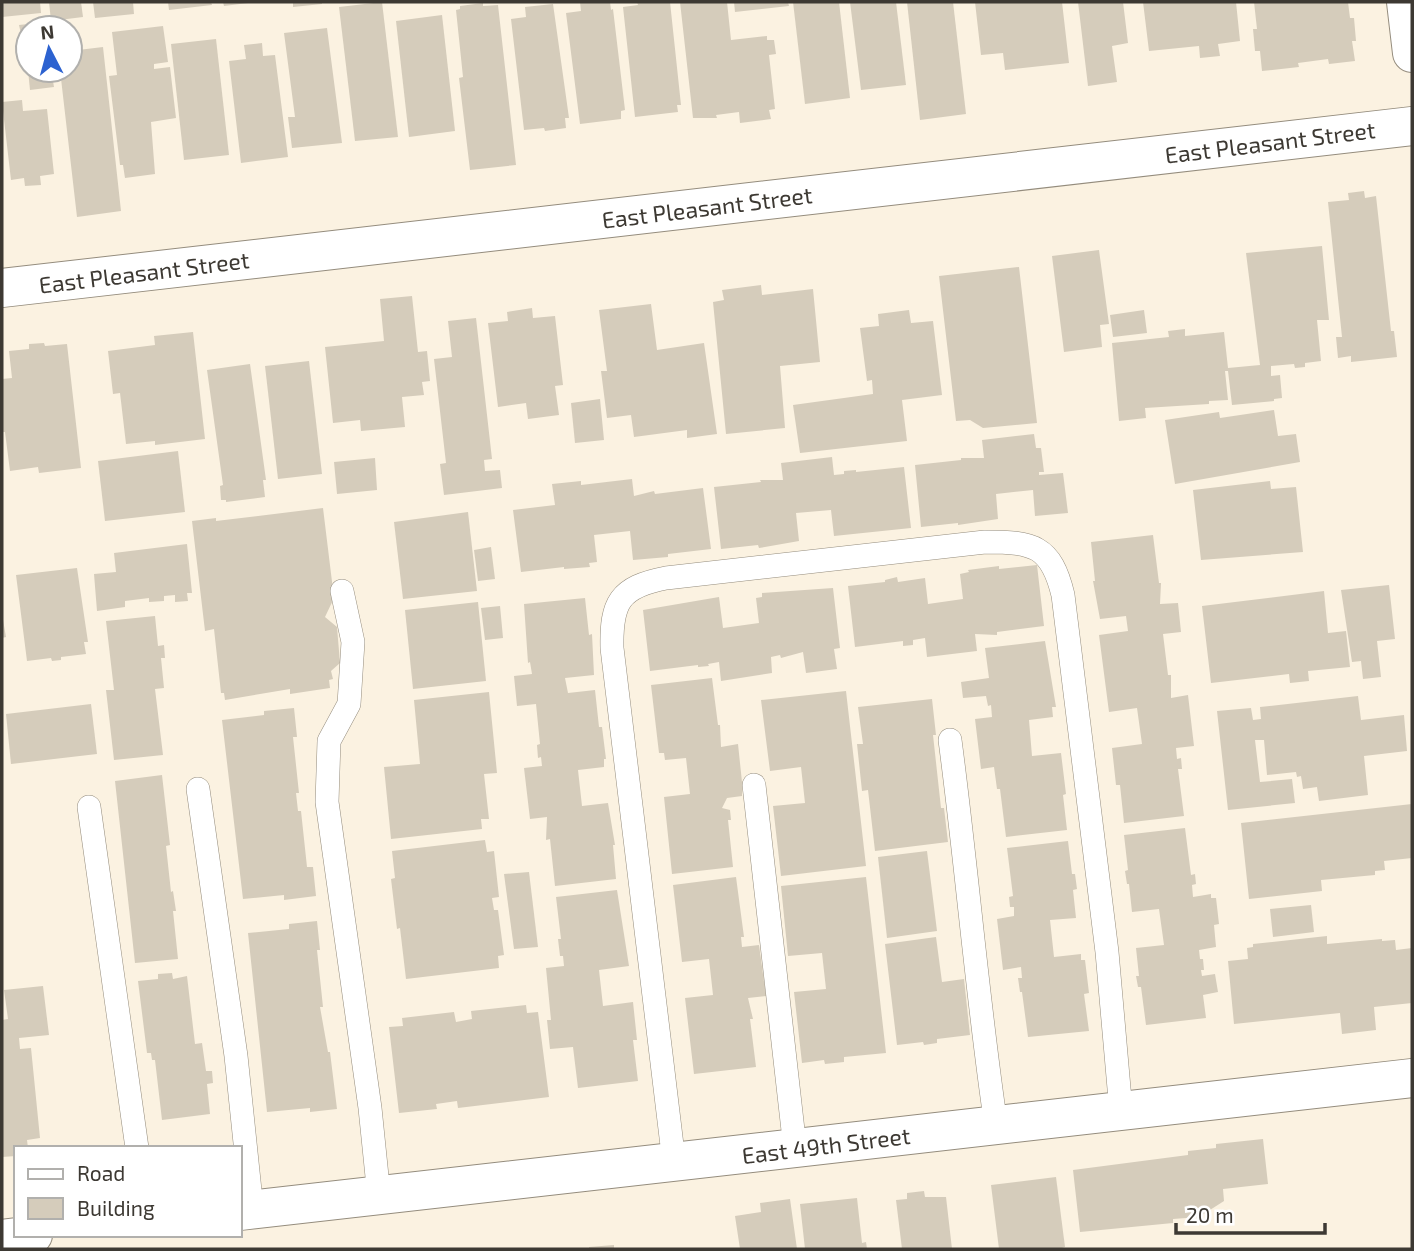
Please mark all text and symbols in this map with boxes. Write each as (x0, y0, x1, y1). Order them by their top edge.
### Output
north arrow (14, 14, 84, 84)
text: N (39, 19, 55, 44)
street label: East Pleasant Street (1163, 115, 1377, 169)
street label: East Pleasant Street (600, 180, 814, 234)
street label: East Pleasant Street (37, 245, 251, 299)
street label: East 49th Street (740, 1121, 912, 1169)
legend (14, 1146, 242, 1237)
text: Road (77, 1160, 125, 1185)
scale bar (1176, 1192, 1325, 1236)
text: Building (77, 1195, 155, 1220)
text: 20 m (1186, 1202, 1234, 1227)

